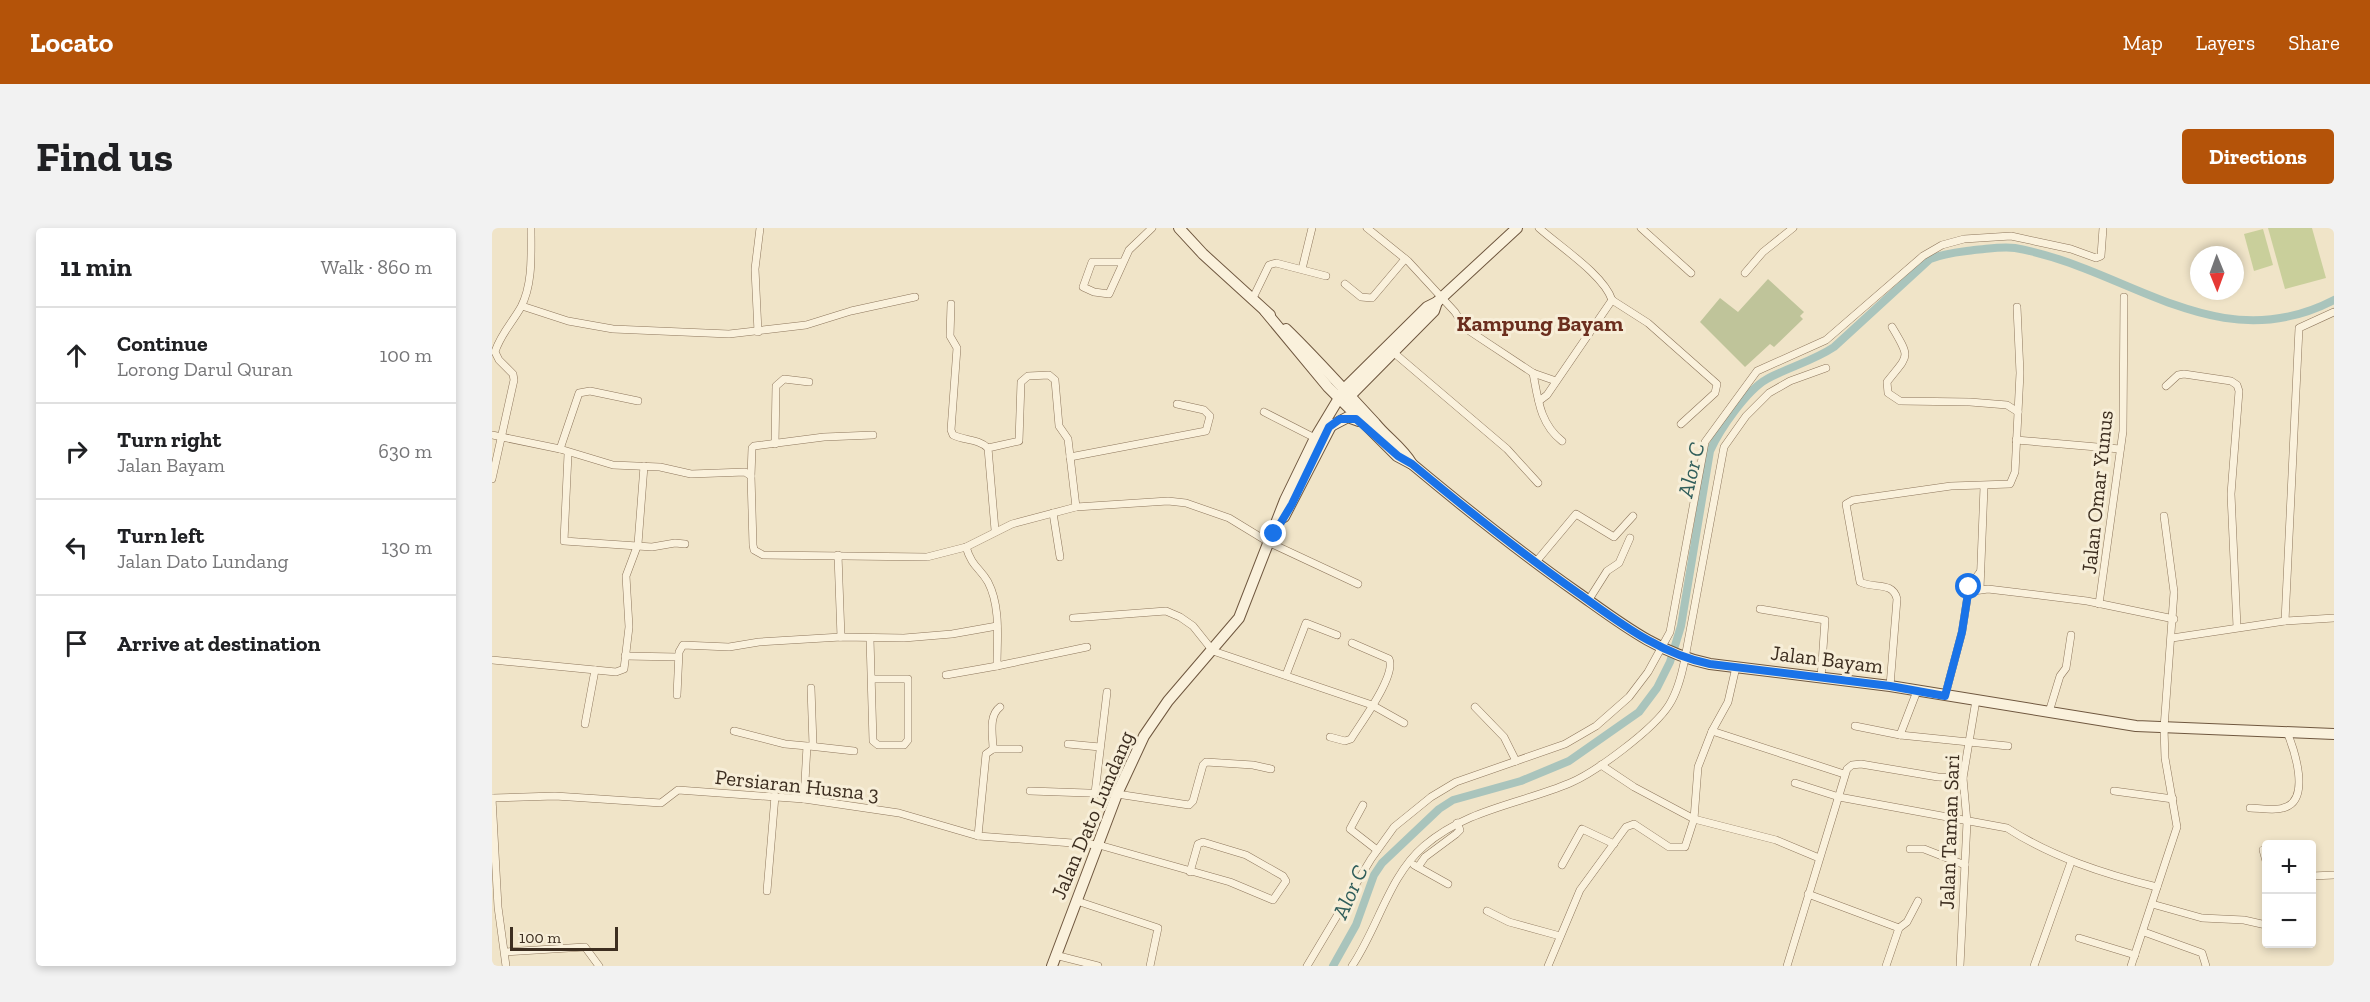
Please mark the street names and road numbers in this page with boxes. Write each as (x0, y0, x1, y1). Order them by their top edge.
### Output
street label: Jalan Omar Yunus (2076, 409, 2118, 575)
street label: Jalan Bayam (1769, 640, 1885, 678)
street label: Jalan Dato Lundang (1045, 727, 1139, 903)
street label: Jalan Taman Sari (1934, 754, 1964, 910)
street label: Persiaran Husna 3 (714, 764, 880, 806)

